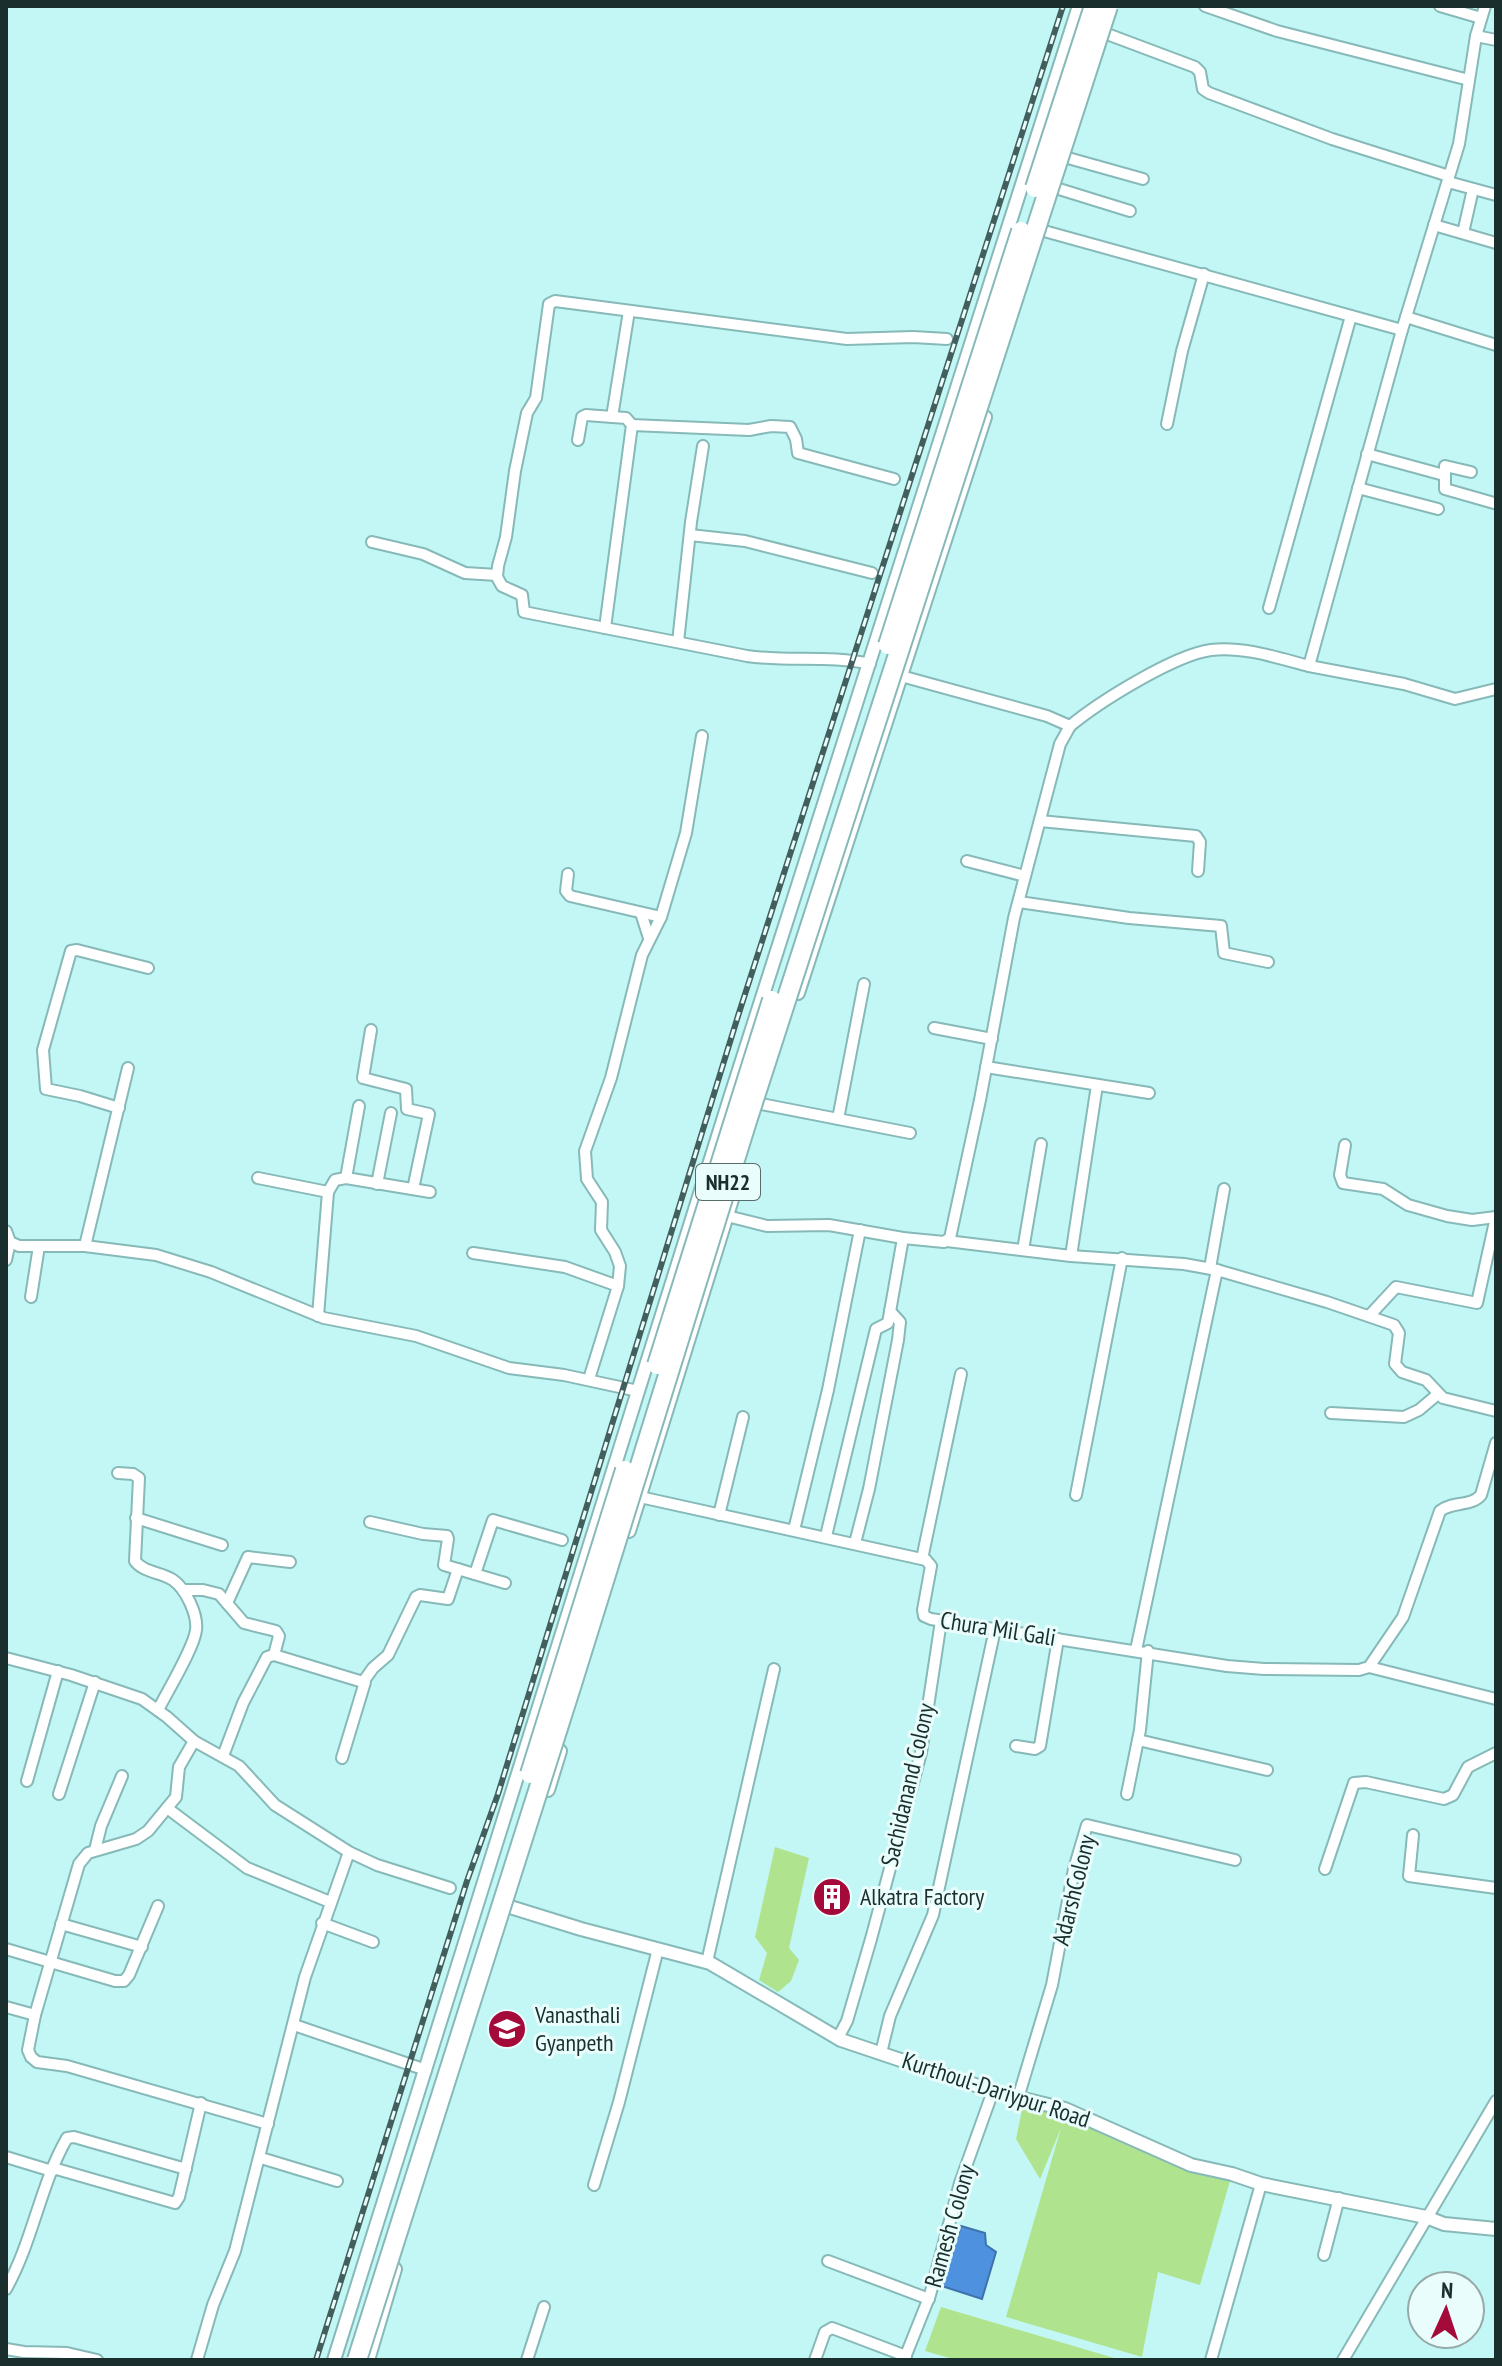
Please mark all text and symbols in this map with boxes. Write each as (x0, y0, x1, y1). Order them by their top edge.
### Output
road number: NH22 (696, 1164, 760, 1200)
street label: Chura Mil Gali (938, 1604, 1058, 1653)
street label: Sachidanand Colony (874, 1700, 941, 1870)
street label: AdarshColony (1045, 1831, 1102, 1948)
building icon: Alkatra Factory (811, 1876, 853, 1918)
place label: Alkatra Factory (860, 1881, 984, 1912)
place label: Vanasthali Gyanpeth (534, 1999, 621, 2058)
school or university icon: Vanasthali Gyanpeth (486, 2008, 528, 2050)
street label: Kurthoul-Dariypur Road (898, 2045, 1094, 2135)
street label: Ramesh Colony (917, 2161, 982, 2291)
north arrow (1406, 2270, 1486, 2350)
text: N (1440, 2276, 1454, 2304)

